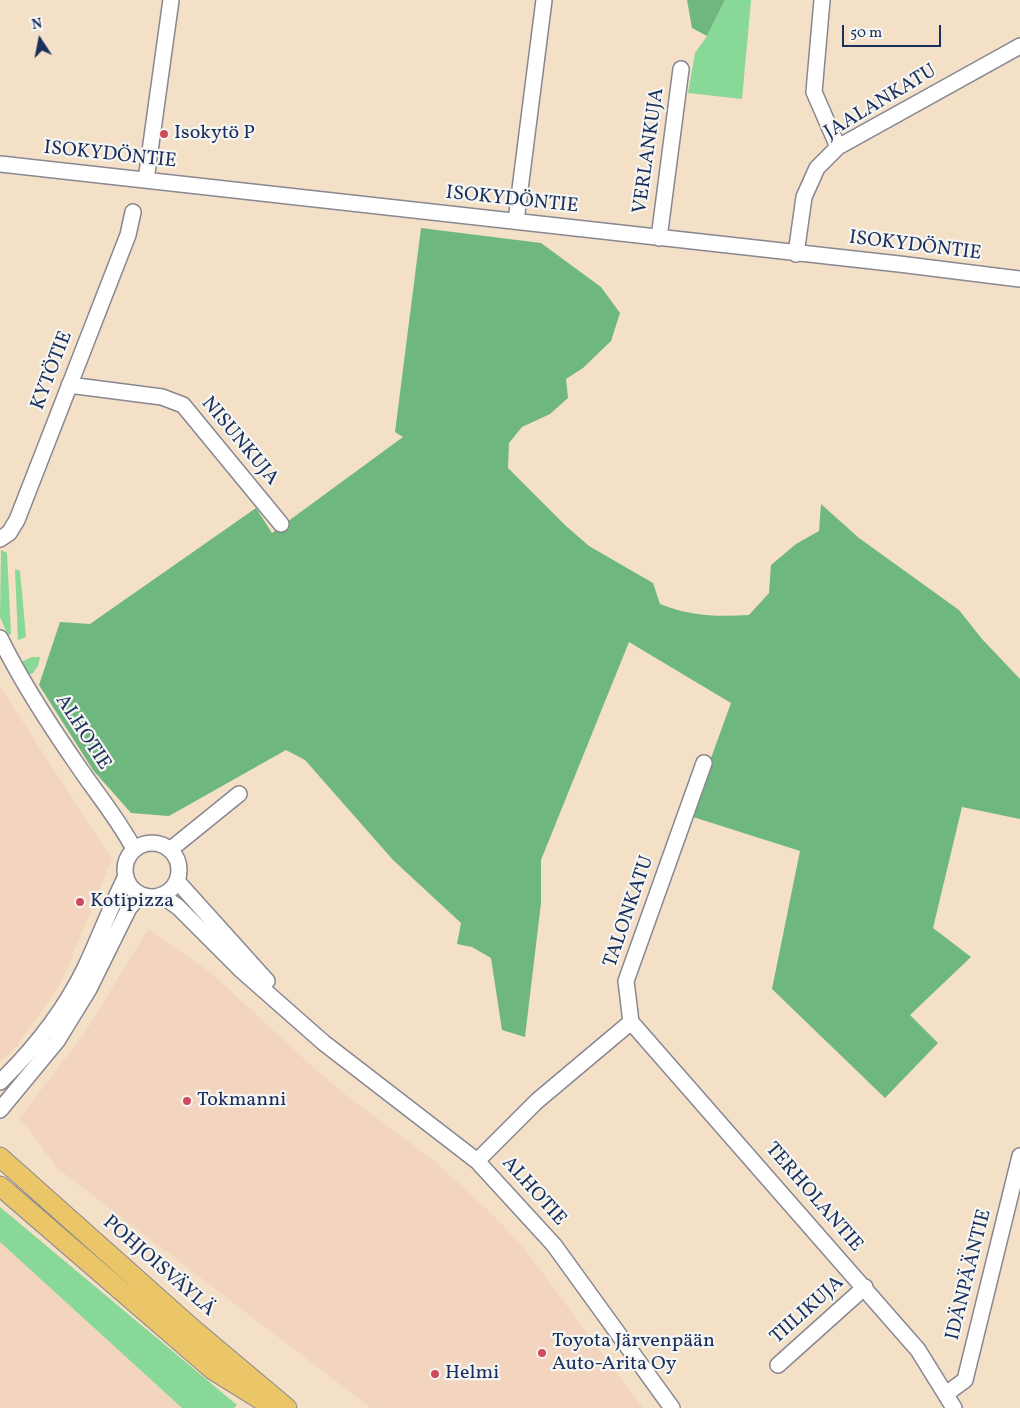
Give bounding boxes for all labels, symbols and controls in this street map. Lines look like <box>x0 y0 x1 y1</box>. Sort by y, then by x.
text: N <box>30 14 44 35</box>
north arrow <box>15 15 65 65</box>
scale bar <box>845 15 944 47</box>
text: 50 m <box>850 23 882 44</box>
street label: JAALANKATU <box>821 60 941 146</box>
street label: VERLANKUJA <box>629 87 671 215</box>
place label: Isokytö P <box>174 122 255 146</box>
marker: Isokytö P <box>158 128 170 140</box>
street label: ISOKYDÖNTIE <box>42 137 178 175</box>
street label: ISOKYDÖNTIE <box>444 182 580 220</box>
street label: ISOKYDÖNTIE <box>847 227 983 267</box>
street label: KYTÖTIE <box>27 328 79 414</box>
street label: NISUNKUJA <box>195 393 283 491</box>
street label: ALHOTIE <box>49 691 115 775</box>
street label: TALONKATU <box>600 853 660 971</box>
place label: Kotipizza <box>90 890 174 914</box>
marker: Kotipizza <box>74 896 86 908</box>
place label: Tokmanni <box>197 1089 286 1113</box>
marker: Tokmanni <box>181 1095 193 1107</box>
street label: TERHOLANTIE <box>759 1138 867 1258</box>
street label: ALHOTIE <box>496 1152 570 1232</box>
street label: IDÄNPÄÄNTIE <box>942 1207 998 1343</box>
street label: POHJOISVÄYLÄ <box>97 1211 219 1323</box>
street label: TIILIKUJA <box>766 1272 850 1350</box>
place label: Toyota Järvenpään Auto-Arita Oy <box>552 1330 715 1377</box>
marker: Toyota Järvenpään Auto-Arita Oy <box>536 1347 548 1359</box>
place label: Helmi <box>445 1362 499 1386</box>
marker: Helmi <box>429 1368 441 1380</box>

